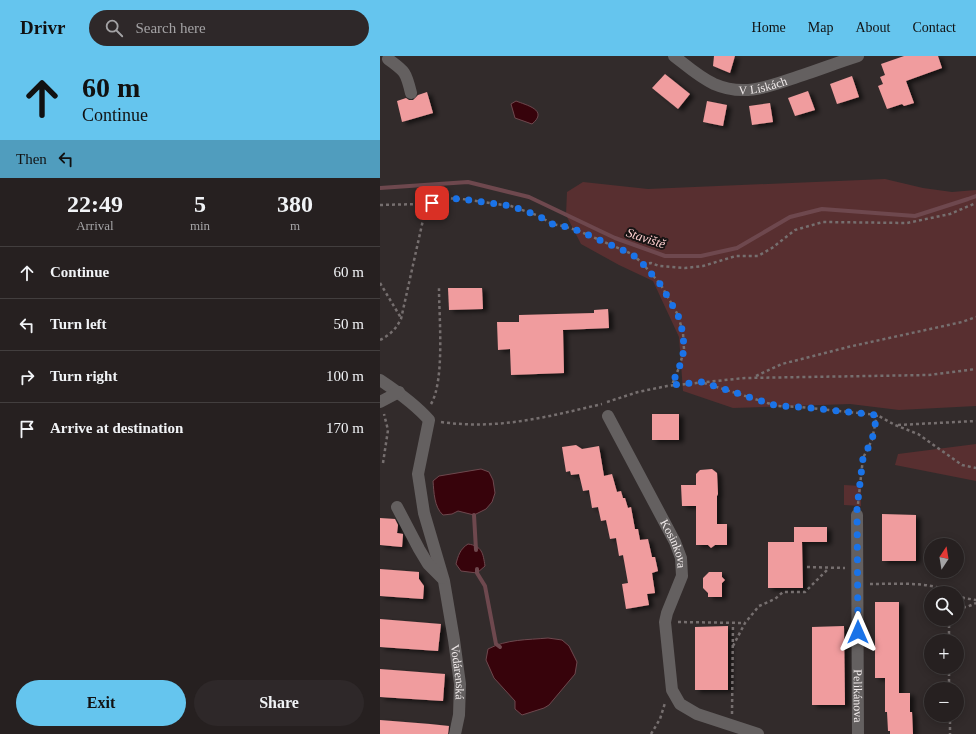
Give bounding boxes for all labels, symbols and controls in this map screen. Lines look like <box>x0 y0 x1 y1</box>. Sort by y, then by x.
search box <box>89 10 369 46</box>
text: Drivr <box>20 17 65 38</box>
icon: search <box>103 17 125 39</box>
text: Search here <box>135 20 206 36</box>
text: Home <box>752 20 786 35</box>
text: Map <box>808 20 833 35</box>
text: About <box>855 20 890 35</box>
text: Contact <box>912 20 956 35</box>
icon: ahead <box>16 72 68 124</box>
text: 60 m <box>82 72 140 103</box>
street label: V Lískách <box>739 74 789 97</box>
text: Continue <box>82 105 148 125</box>
icon: left <box>55 148 77 170</box>
text: Then <box>16 151 47 167</box>
pin <box>415 186 449 220</box>
text: 22:49 <box>67 191 123 217</box>
text: 5 <box>194 191 206 217</box>
text: 380 <box>277 191 313 217</box>
icon: arrive <box>421 192 443 214</box>
text: Arrival <box>76 218 114 233</box>
text: min <box>190 218 210 233</box>
text: m <box>290 218 300 233</box>
water label: Staviště <box>624 225 668 251</box>
icon: ahead <box>16 262 38 284</box>
text: Continue <box>50 264 109 280</box>
text: 60 m <box>334 264 364 280</box>
icon: left <box>16 314 38 336</box>
text: Turn left <box>50 316 107 332</box>
text: 50 m <box>334 316 364 332</box>
icon: right <box>16 366 38 388</box>
text: Turn right <box>50 368 117 384</box>
text: 100 m <box>326 368 364 384</box>
icon: arrive <box>16 418 38 440</box>
text: Arrive at destination <box>50 420 183 436</box>
text: 170 m <box>326 420 364 436</box>
street label: Kosinkova <box>657 517 689 569</box>
north arrow <box>924 538 964 578</box>
map controls <box>924 538 964 722</box>
button: search <box>924 586 964 626</box>
position arrow <box>837 611 879 653</box>
button: + <box>924 634 964 674</box>
street label: Vodárenská <box>448 643 467 701</box>
street label: Pelikánova <box>851 669 865 723</box>
button: Exit <box>16 680 186 726</box>
button: Share <box>194 680 364 726</box>
button: − <box>924 682 964 722</box>

